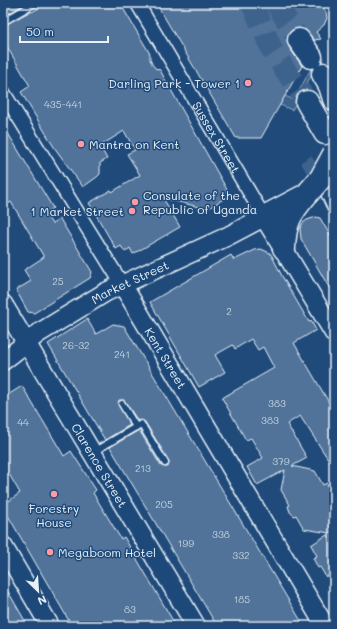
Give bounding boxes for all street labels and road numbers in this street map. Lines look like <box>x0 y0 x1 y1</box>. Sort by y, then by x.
street label: Sussex Street <box>189 98 244 176</box>
street label: Market Street <box>88 256 171 307</box>
street label: Kent Street <box>141 324 190 392</box>
street label: Clarence Street <box>68 420 131 510</box>

